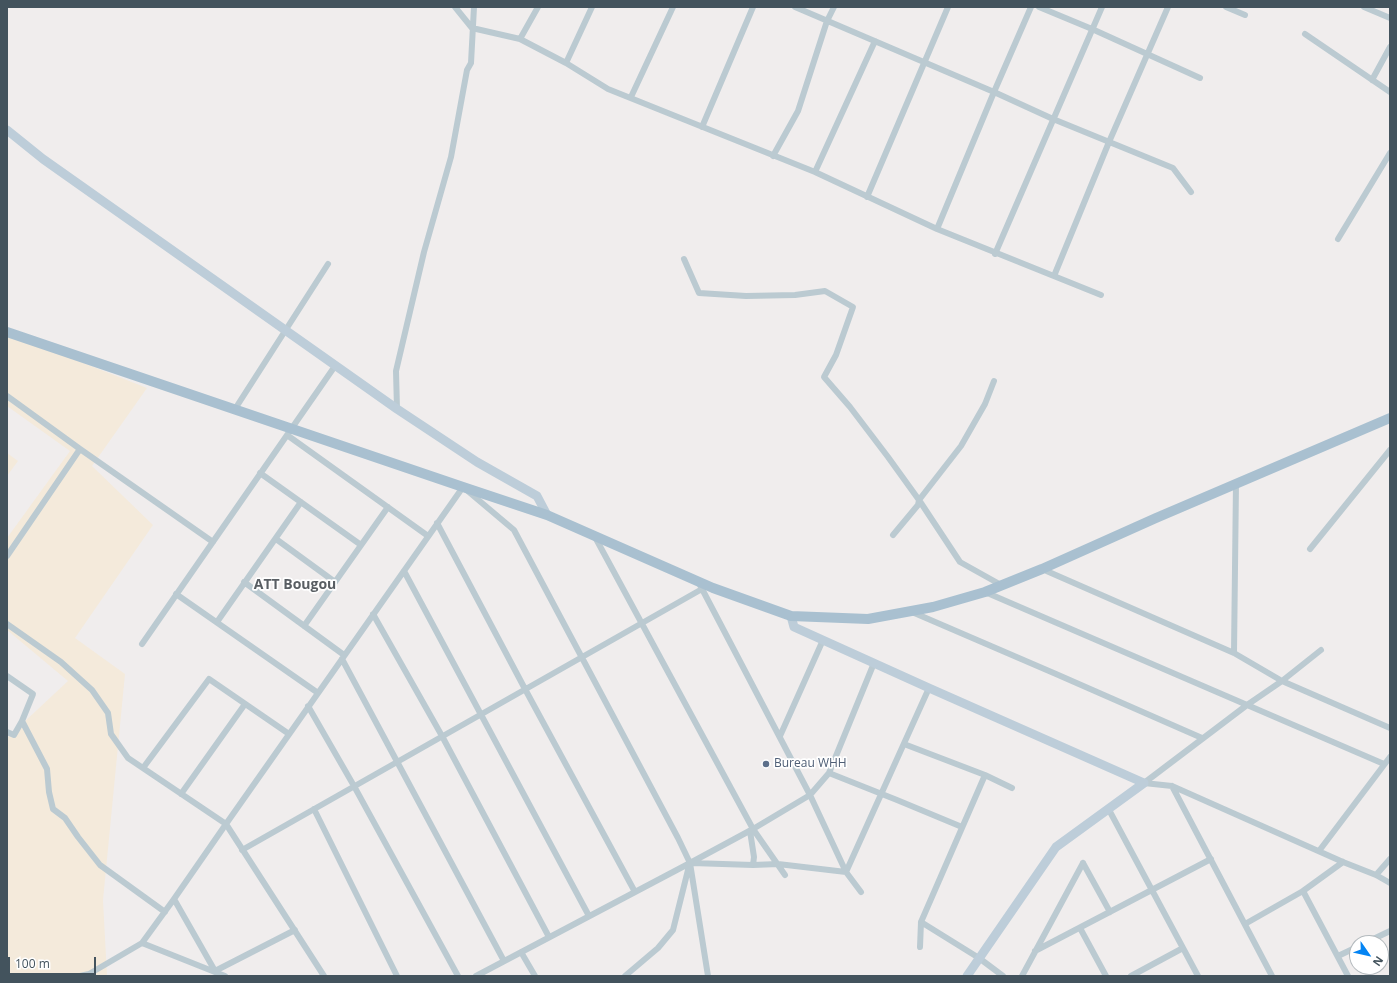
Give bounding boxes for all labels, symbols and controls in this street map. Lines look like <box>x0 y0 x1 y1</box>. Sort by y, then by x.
district label: ATT Bougou <box>254 577 336 593</box>
place label: Bureau WHH <box>774 757 847 771</box>
marker: Bureau WHH <box>761 759 771 769</box>
north arrow <box>1349 935 1389 975</box>
scale bar <box>10 949 98 975</box>
text: N <box>1370 954 1387 969</box>
text: 100 m <box>15 955 50 972</box>

